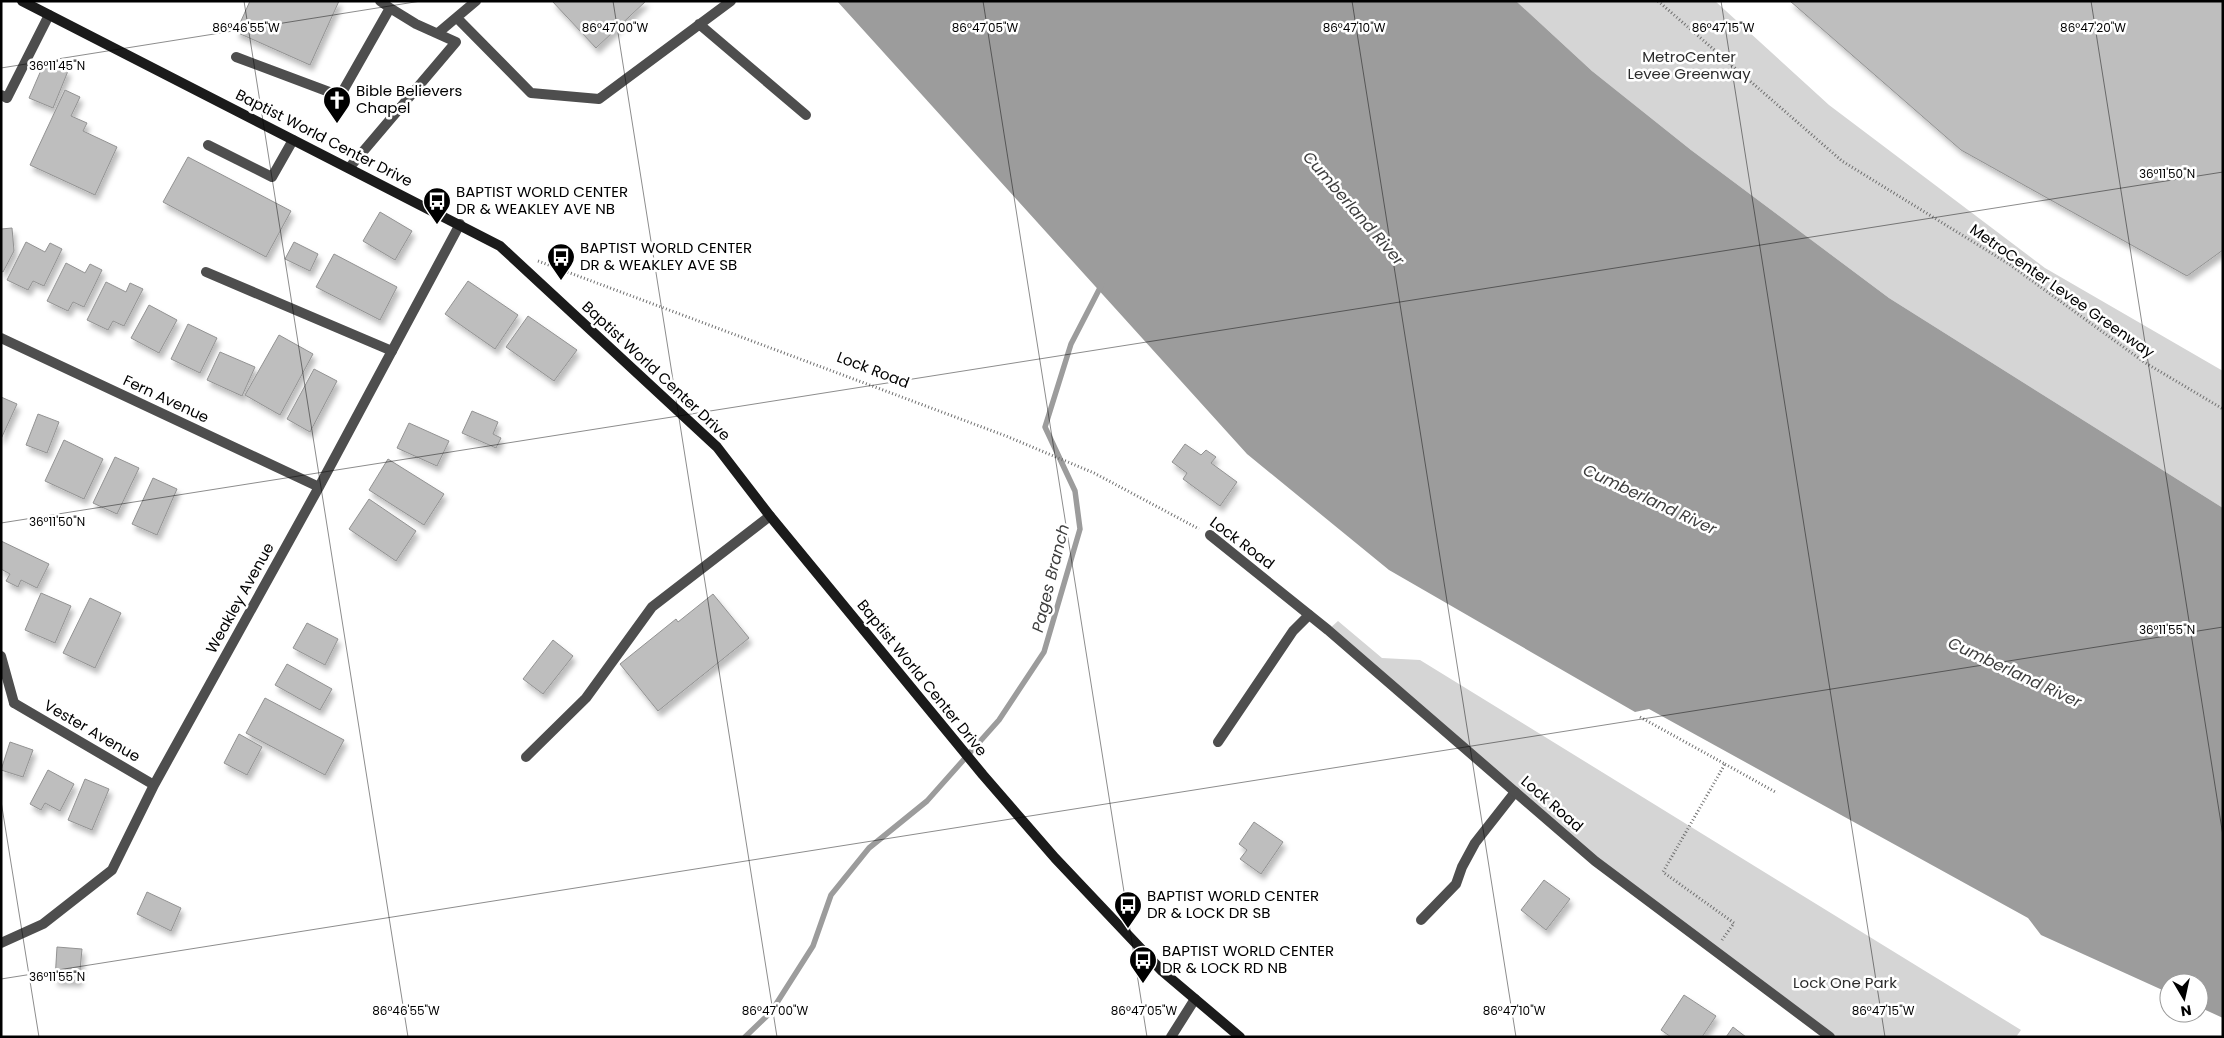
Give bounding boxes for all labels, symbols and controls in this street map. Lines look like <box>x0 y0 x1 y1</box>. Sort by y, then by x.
text: 86°46'55"W <box>212 19 280 36</box>
text: 86°47'00"W <box>582 19 648 36</box>
text: 86°47'05"W <box>952 19 1018 36</box>
text: 86°47'10"W <box>1323 19 1386 36</box>
text: 86°47'15"W <box>1692 19 1755 36</box>
text: 86°47'20"W <box>2060 19 2126 36</box>
park label: MetroCenter Levee Greenway <box>1627 46 1751 84</box>
text: 36°11'45"N <box>29 57 85 74</box>
place label: Bible Believers Chapel <box>356 80 463 118</box>
street label: Baptist World Center Drive <box>232 84 416 191</box>
church icon: Bible Believers Chapel <box>322 85 352 124</box>
water label: Cumberland River <box>1297 146 1411 271</box>
text: 36°11'50"N <box>2139 165 2195 182</box>
place label: BAPTIST WORLD CENTER DR & WEAKLEY AVE NB <box>456 181 628 219</box>
bus stop icon: BAPTIST WORLD CENTER DR & WEAKLEY AVE NB <box>422 186 452 225</box>
street label: MetroCenter Levee Greenway <box>1966 219 2159 363</box>
place label: BAPTIST WORLD CENTER DR & WEAKLEY AVE SB <box>580 237 752 275</box>
bus stop icon: BAPTIST WORLD CENTER DR & WEAKLEY AVE SB <box>546 242 576 281</box>
street label: Baptist World Center Drive <box>577 296 735 445</box>
street label: Lock Road <box>834 346 912 393</box>
street label: Fern Avenue <box>120 370 213 428</box>
water label: Cumberland River <box>1579 458 1721 541</box>
street label: Lock Road <box>1206 511 1279 574</box>
text: 36°11'50"N <box>29 513 85 530</box>
water label: Pages Branch <box>1026 522 1075 635</box>
street label: Weakley Avenue <box>200 539 279 657</box>
street label: Baptist World Center Drive <box>853 595 992 760</box>
text: 36°11'55"N <box>2139 621 2195 638</box>
water label: Cumberland River <box>1944 631 2086 714</box>
street label: Vester Avenue <box>40 694 144 767</box>
street label: Lock Road <box>1517 771 1588 836</box>
place label: BAPTIST WORLD CENTER DR & LOCK DR SB <box>1147 885 1319 923</box>
bus stop icon: BAPTIST WORLD CENTER DR & LOCK DR SB <box>1113 890 1143 929</box>
place label: BAPTIST WORLD CENTER DR & LOCK RD NB <box>1162 940 1334 978</box>
bus stop icon: BAPTIST WORLD CENTER DR & LOCK RD NB <box>1128 945 1158 984</box>
text: 36°11'55"N <box>29 968 85 985</box>
park label: Lock One Park <box>1793 972 1897 993</box>
north arrow <box>2159 973 2209 1023</box>
text: N <box>2179 1000 2193 1022</box>
text: 86°46'55"W <box>372 1002 440 1019</box>
text: 86°47'00"W <box>742 1002 808 1019</box>
text: 86°47'05"W <box>1111 1002 1177 1019</box>
text: 86°47'10"W <box>1483 1002 1546 1019</box>
text: 86°47'15"W <box>1852 1002 1915 1019</box>

